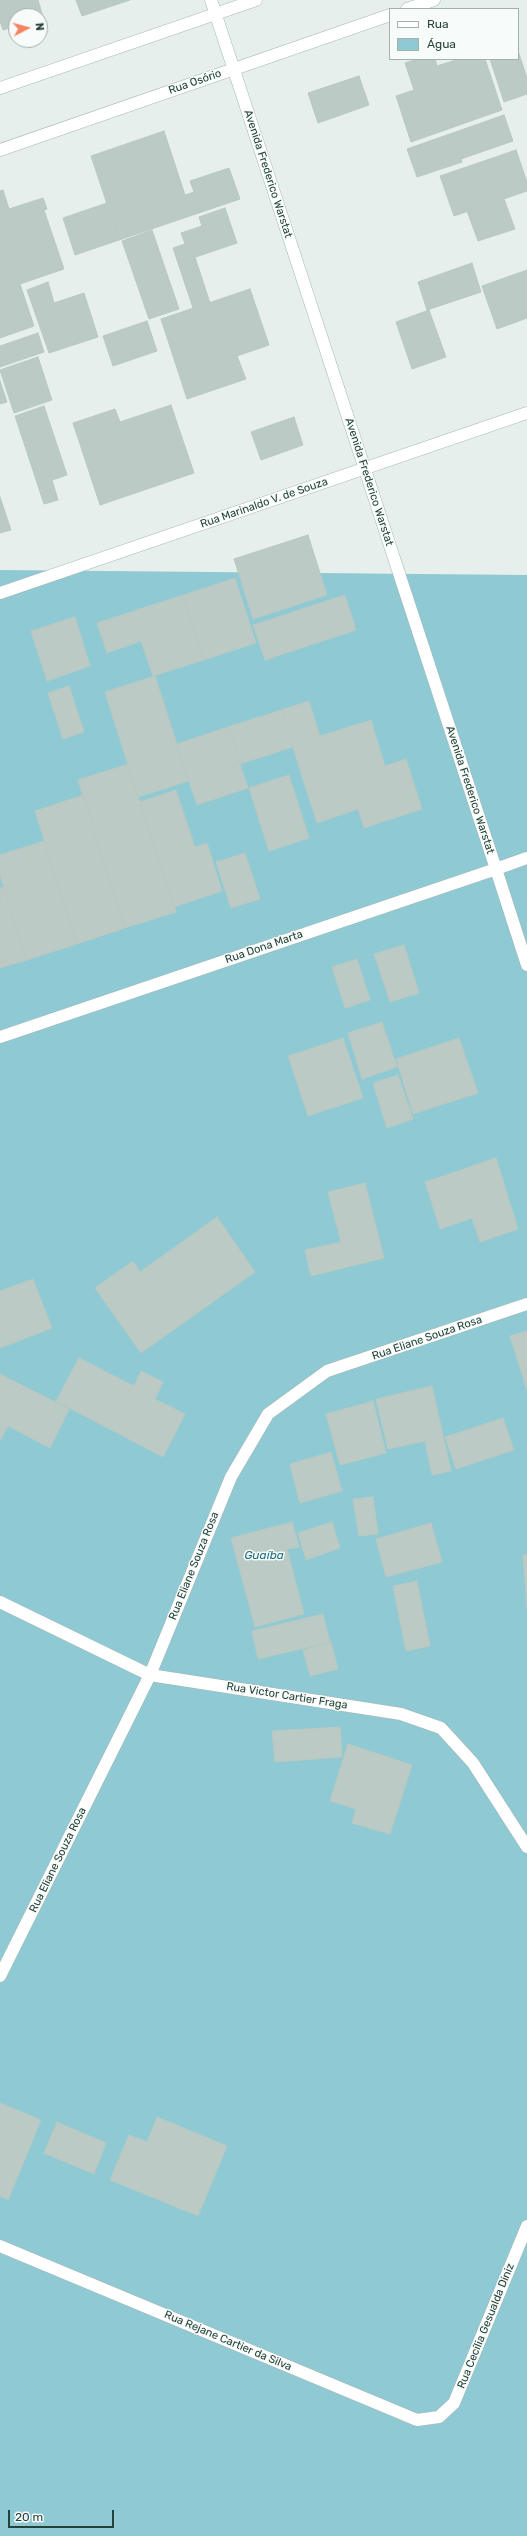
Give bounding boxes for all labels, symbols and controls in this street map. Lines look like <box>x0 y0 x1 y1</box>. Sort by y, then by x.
north arrow <box>8 8 48 48</box>
legend <box>389 8 519 60</box>
text: Rua <box>427 17 449 31</box>
text: N <box>33 22 46 31</box>
text: Água <box>427 37 456 51</box>
street label: Rua Osório <box>167 67 223 97</box>
street label: Avenida Frederico Warstat <box>241 108 295 240</box>
street label: Avenida Frederico Warstat <box>342 416 396 548</box>
street label: Rua Marinaldo V. de Souza <box>199 475 329 531</box>
street label: Avenida Frederico Warstat <box>443 724 497 856</box>
street label: Rua Dona Marta <box>223 928 305 966</box>
street label: Rua Eliane Souza Rosa <box>370 1313 484 1363</box>
street label: Rua Eliane Souza Rosa <box>166 1510 222 1622</box>
water label: Guaíba <box>244 1549 284 1563</box>
street label: Rua Victor Cartier Fraga <box>225 1680 349 1712</box>
street label: Rua Eliane Souza Rosa <box>27 1805 89 1915</box>
street label: Rua Cecília Gesualda Diniz <box>455 2261 517 2391</box>
street label: Rua Rejane Cartier da Silva <box>162 2308 294 2374</box>
scale bar <box>10 2502 116 2528</box>
text: 20 m <box>15 2510 43 2524</box>

